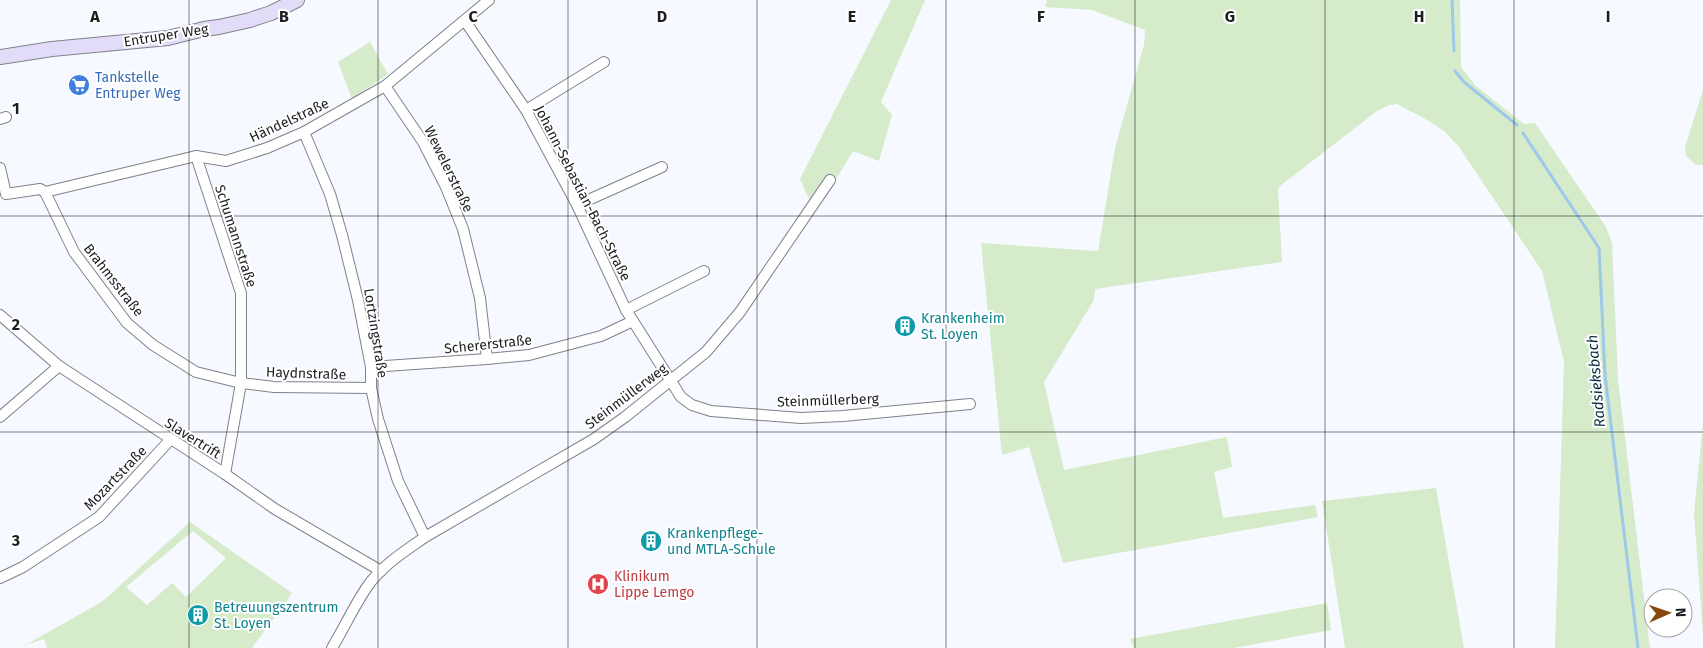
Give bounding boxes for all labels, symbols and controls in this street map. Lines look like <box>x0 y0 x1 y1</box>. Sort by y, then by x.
text: A <box>89 7 100 26</box>
text: B <box>279 7 289 26</box>
text: C <box>468 7 478 26</box>
text: D <box>657 7 667 26</box>
text: E <box>848 7 856 26</box>
text: F <box>1037 7 1045 26</box>
text: G <box>1225 7 1235 26</box>
text: H <box>1414 7 1424 26</box>
text: I <box>1606 7 1610 26</box>
street label: Entruper Weg <box>122 20 210 51</box>
place label: Tankstelle Entruper Weg <box>95 69 181 102</box>
supermarket icon: Tankstelle Entruper Weg <box>67 73 91 97</box>
street label: Händelstraße <box>247 95 332 146</box>
text: 1 <box>12 99 20 118</box>
street label: Johann-Sebastian-Bach-Straße <box>531 103 634 284</box>
street label: Wewelerstraße <box>420 123 477 215</box>
street label: Schumannstraße <box>211 183 260 290</box>
street label: Brahmsstraße <box>80 241 147 320</box>
street label: Lortzingstraße <box>360 287 391 379</box>
place label: Krankenheim St. Loyen <box>921 310 1005 343</box>
building icon: Krankenheim St. Loyen <box>893 314 917 338</box>
text: 2 <box>12 315 20 334</box>
street label: Schererstraße <box>443 331 533 358</box>
water label: Radsieksbach <box>1583 334 1609 428</box>
street label: Steinmüllerweg <box>582 360 671 433</box>
street label: Haydnstraße <box>266 364 346 383</box>
street label: Steinmüllerberg <box>777 390 880 411</box>
street label: Slavertrift <box>161 414 225 463</box>
street label: Mozartstraße <box>80 443 150 514</box>
place label: Krankenpflege- und MTLA-Schule <box>667 525 776 558</box>
building icon: Krankenpflege- und MTLA-Schule <box>639 529 663 553</box>
text: 3 <box>11 531 20 550</box>
place label: Klinikum Lippe Lemgo <box>614 568 694 601</box>
hospital icon: Klinikum Lippe Lemgo <box>586 572 610 596</box>
north arrow <box>1643 588 1693 638</box>
place label: Betreuungszentrum St. Loyen <box>214 599 339 632</box>
building icon: Betreuungszentrum St. Loyen <box>186 603 210 627</box>
text: N <box>1672 608 1689 618</box>

